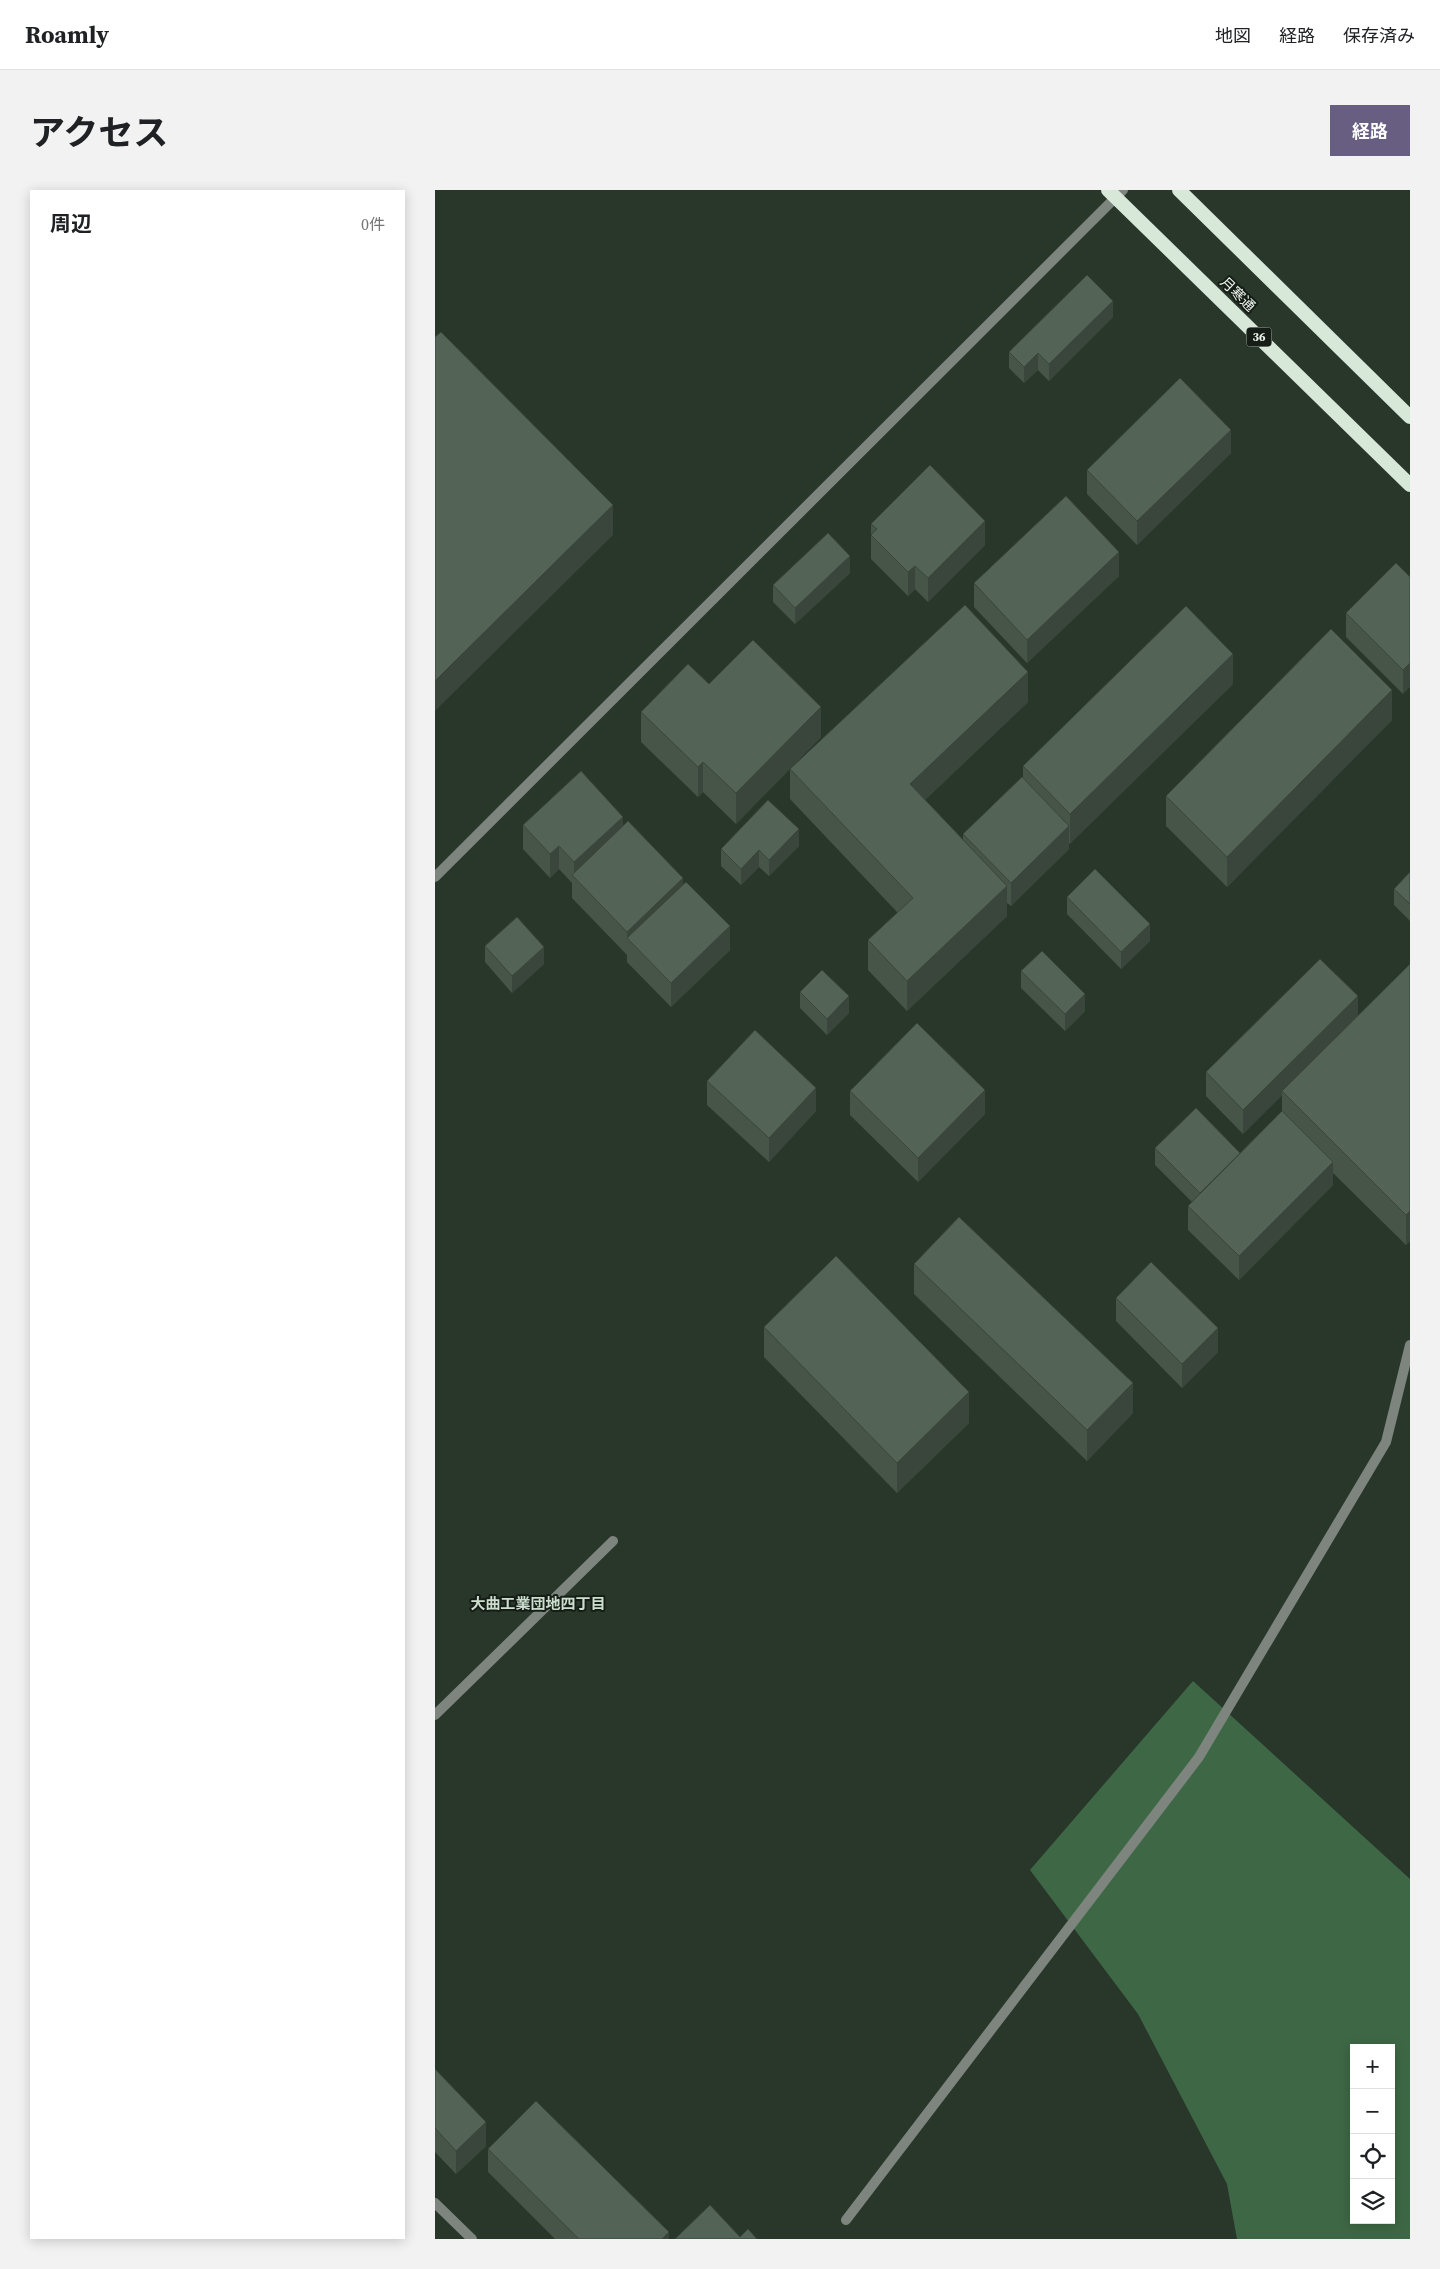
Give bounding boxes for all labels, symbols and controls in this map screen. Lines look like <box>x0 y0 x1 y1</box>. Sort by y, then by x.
text: Roamly <box>25 18 109 51</box>
text: 地図 <box>1215 23 1251 48</box>
text: 経路 <box>1279 23 1315 48</box>
text: 保存済み <box>1343 23 1415 48</box>
button: 経路 <box>1330 105 1410 156</box>
text: アクセス <box>30 109 168 157</box>
text: 周辺 <box>50 209 92 238</box>
text: 0件 <box>361 213 385 235</box>
street label: 月寒通 <box>1216 272 1260 316</box>
road number: 36 <box>1247 328 1271 346</box>
district label: 大曲工業団地四丁目 <box>470 1593 606 1614</box>
map controls <box>1350 2044 1395 2224</box>
button: + <box>1350 2044 1395 2089</box>
button: − <box>1350 2089 1395 2134</box>
button: locate <box>1350 2134 1395 2179</box>
button: layers <box>1350 2179 1395 2224</box>

